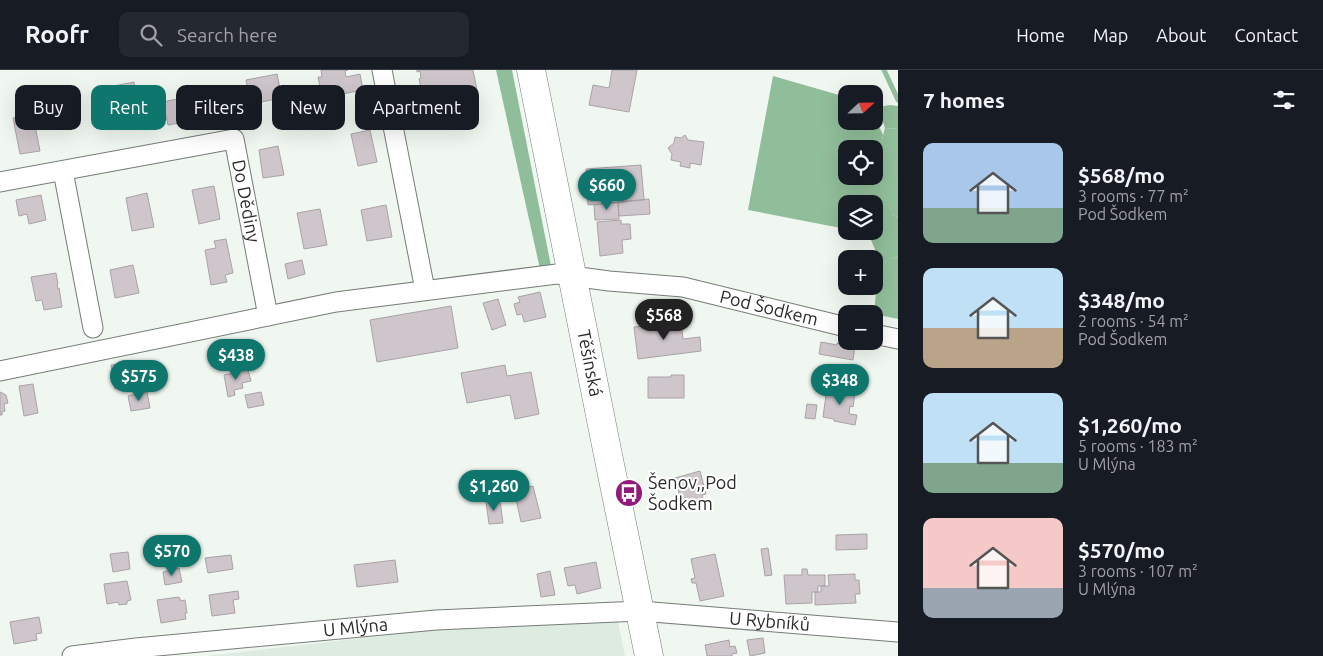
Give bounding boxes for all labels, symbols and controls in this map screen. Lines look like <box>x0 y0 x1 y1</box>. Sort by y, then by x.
search box <box>119 12 469 57</box>
text: Roofr <box>25 21 89 48</box>
icon: search <box>137 21 165 49</box>
text: Search here <box>177 24 277 46</box>
text: Home <box>1016 25 1065 45</box>
text: Map <box>1093 25 1128 45</box>
text: About <box>1156 25 1206 45</box>
text: Contact <box>1234 25 1298 45</box>
chip: Buy <box>15 85 81 130</box>
chip: Rent <box>91 85 166 130</box>
chip: Filters <box>176 85 262 130</box>
chip: New <box>272 85 345 130</box>
chip: Apartment <box>355 85 479 130</box>
north arrow <box>838 85 882 130</box>
map controls <box>838 85 883 350</box>
icon: filters <box>1270 86 1298 114</box>
text: 7 homes <box>923 88 1005 112</box>
button: locate <box>838 140 883 185</box>
street label: Do Dědiny <box>229 158 265 244</box>
icon: home <box>963 163 1023 223</box>
text: $568/mo <box>1078 163 1165 187</box>
pin: $660 <box>577 168 637 211</box>
text: $660 <box>589 176 625 194</box>
text: 3 rooms · 77 m² <box>1078 187 1189 205</box>
button: layers <box>838 195 883 240</box>
text: Pod Šodkem <box>1078 205 1167 223</box>
button: + <box>838 250 883 295</box>
street label: Pod Šodkem <box>718 285 820 329</box>
icon: home <box>963 288 1023 348</box>
text: $348/mo <box>1078 288 1165 312</box>
pin: $568 <box>634 298 694 341</box>
button: − <box>838 305 883 350</box>
text: $568 <box>646 306 682 324</box>
text: 2 rooms · 54 m² <box>1078 312 1189 330</box>
street label: Těšínská <box>574 328 607 398</box>
text: Pod Šodkem <box>1078 330 1167 348</box>
pin: $438 <box>206 338 266 381</box>
text: $438 <box>218 346 254 364</box>
pin: $575 <box>109 360 169 402</box>
pin: $348 <box>810 364 870 406</box>
text: $575 <box>121 367 157 385</box>
text: $348 <box>822 371 858 389</box>
icon: home <box>963 413 1023 473</box>
text: $1,260/mo <box>1078 413 1182 437</box>
text: 5 rooms · 183 m² <box>1078 437 1198 455</box>
text: U Mlýna <box>1078 455 1136 473</box>
pin: $1,260 <box>453 470 535 512</box>
place label: Šenov,,Pod Šodkem <box>648 471 737 513</box>
text: $1,260 <box>469 477 519 495</box>
bus stop icon: Šenov,,Pod Šodkem <box>614 478 644 508</box>
pin: $570 <box>142 534 202 577</box>
icon: home <box>963 538 1023 598</box>
text: $570/mo <box>1078 538 1165 562</box>
text: $570 <box>154 542 190 560</box>
text: 3 rooms · 107 m² <box>1078 562 1198 580</box>
text: U Mlýna <box>1078 580 1136 598</box>
street label: U Rybníků <box>729 607 811 634</box>
street label: U Mlýna <box>322 614 389 639</box>

